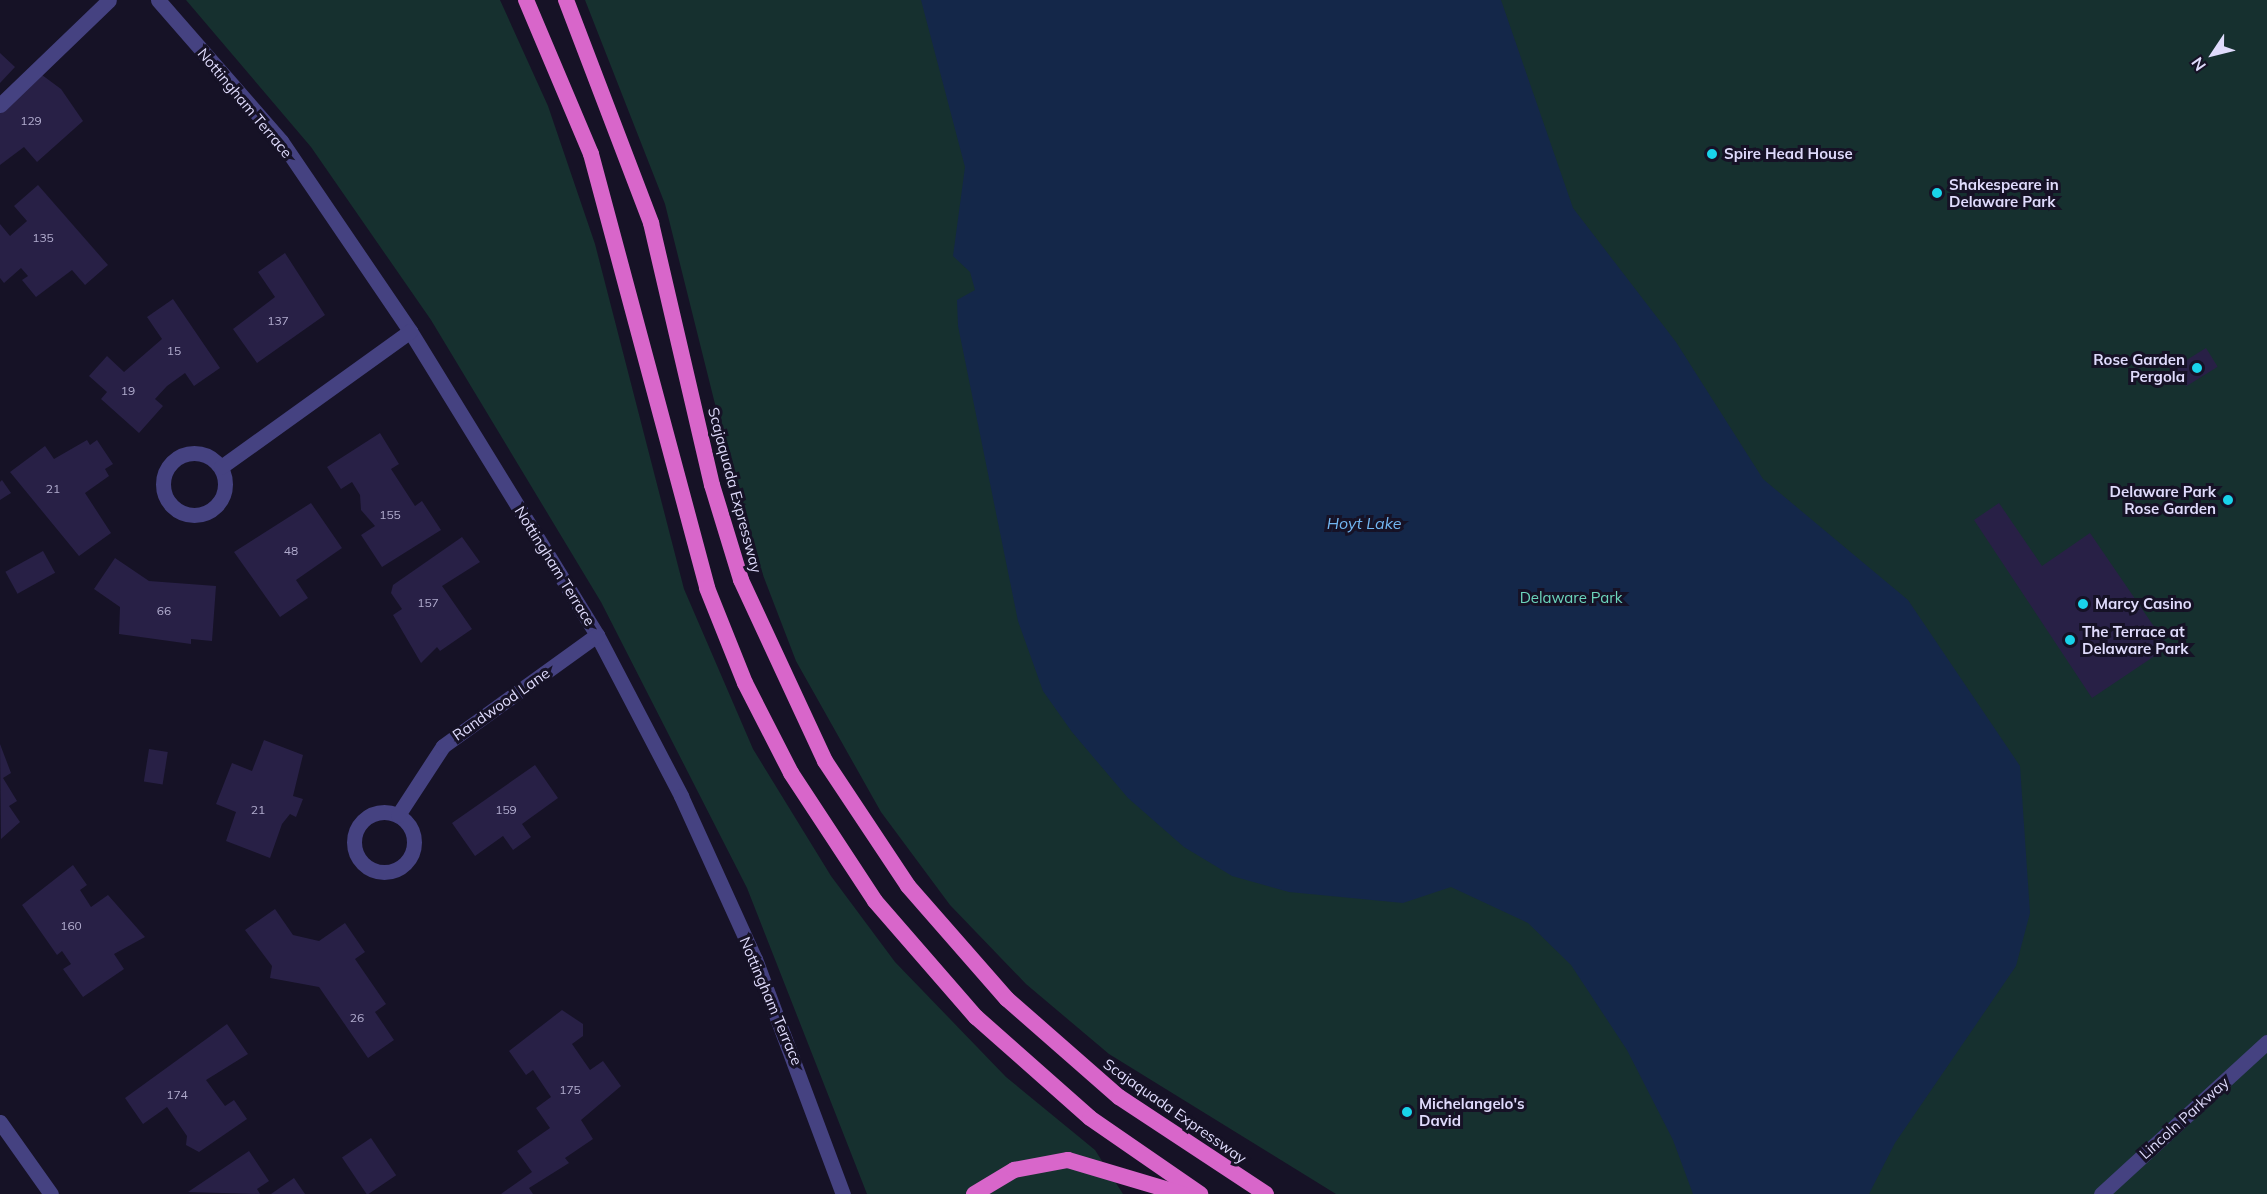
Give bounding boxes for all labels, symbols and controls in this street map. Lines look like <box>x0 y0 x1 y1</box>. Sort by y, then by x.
north arrow <box>2183 24 2243 84</box>
street label: Nottingham Terrace <box>194 45 296 161</box>
text: N <box>2187 54 2210 75</box>
house number: 129 <box>20 114 42 128</box>
place label: Spire Head House <box>1724 145 1853 163</box>
marker: Spire Head House <box>1705 147 1719 161</box>
place label: Shakespeare in Delaware Park <box>1949 175 2059 210</box>
marker: Shakespeare in Delaware Park <box>1930 186 1944 200</box>
house number: 135 <box>32 231 54 245</box>
house number: 137 <box>267 314 289 328</box>
house number: 15 <box>167 344 181 358</box>
place label: Rose Garden Pergola <box>2093 350 2185 385</box>
marker: Rose Garden Pergola <box>2190 361 2204 375</box>
house number: 19 <box>121 384 135 398</box>
street label: Scajaquada Expressway <box>704 405 766 575</box>
house number: 21 <box>46 482 60 496</box>
place label: Delaware Park Rose Garden <box>2110 482 2216 517</box>
marker: Delaware Park Rose Garden <box>2221 493 2235 507</box>
street label: Nottingham Terrace <box>511 503 599 629</box>
house number: 155 <box>379 508 401 522</box>
water label: Hoyt Lake <box>1327 513 1401 533</box>
house number: 48 <box>284 544 298 558</box>
park label: Delaware Park <box>1520 589 1622 607</box>
place label: Marcy Casino <box>2095 595 2192 613</box>
house number: 157 <box>417 596 439 610</box>
marker: Marcy Casino <box>2076 597 2090 611</box>
house number: 66 <box>157 604 171 618</box>
place label: The Terrace at Delaware Park <box>2082 622 2188 657</box>
marker: The Terrace at Delaware Park <box>2063 633 2077 647</box>
street label: Randwood Lane <box>449 664 553 744</box>
house number: 21 <box>251 803 265 817</box>
house number: 159 <box>495 803 517 817</box>
house number: 160 <box>60 919 82 933</box>
street label: Nottingham Terrace <box>736 934 806 1068</box>
house number: 26 <box>350 1011 364 1025</box>
street label: Scajaquada Expressway <box>1100 1055 1250 1167</box>
street label: Lincoln Parkway <box>2136 1073 2232 1163</box>
house number: 175 <box>559 1083 581 1097</box>
house number: 174 <box>166 1088 188 1102</box>
place label: Michelangelo's David <box>1419 1094 1525 1129</box>
marker: Michelangelo's David <box>1400 1105 1414 1119</box>

